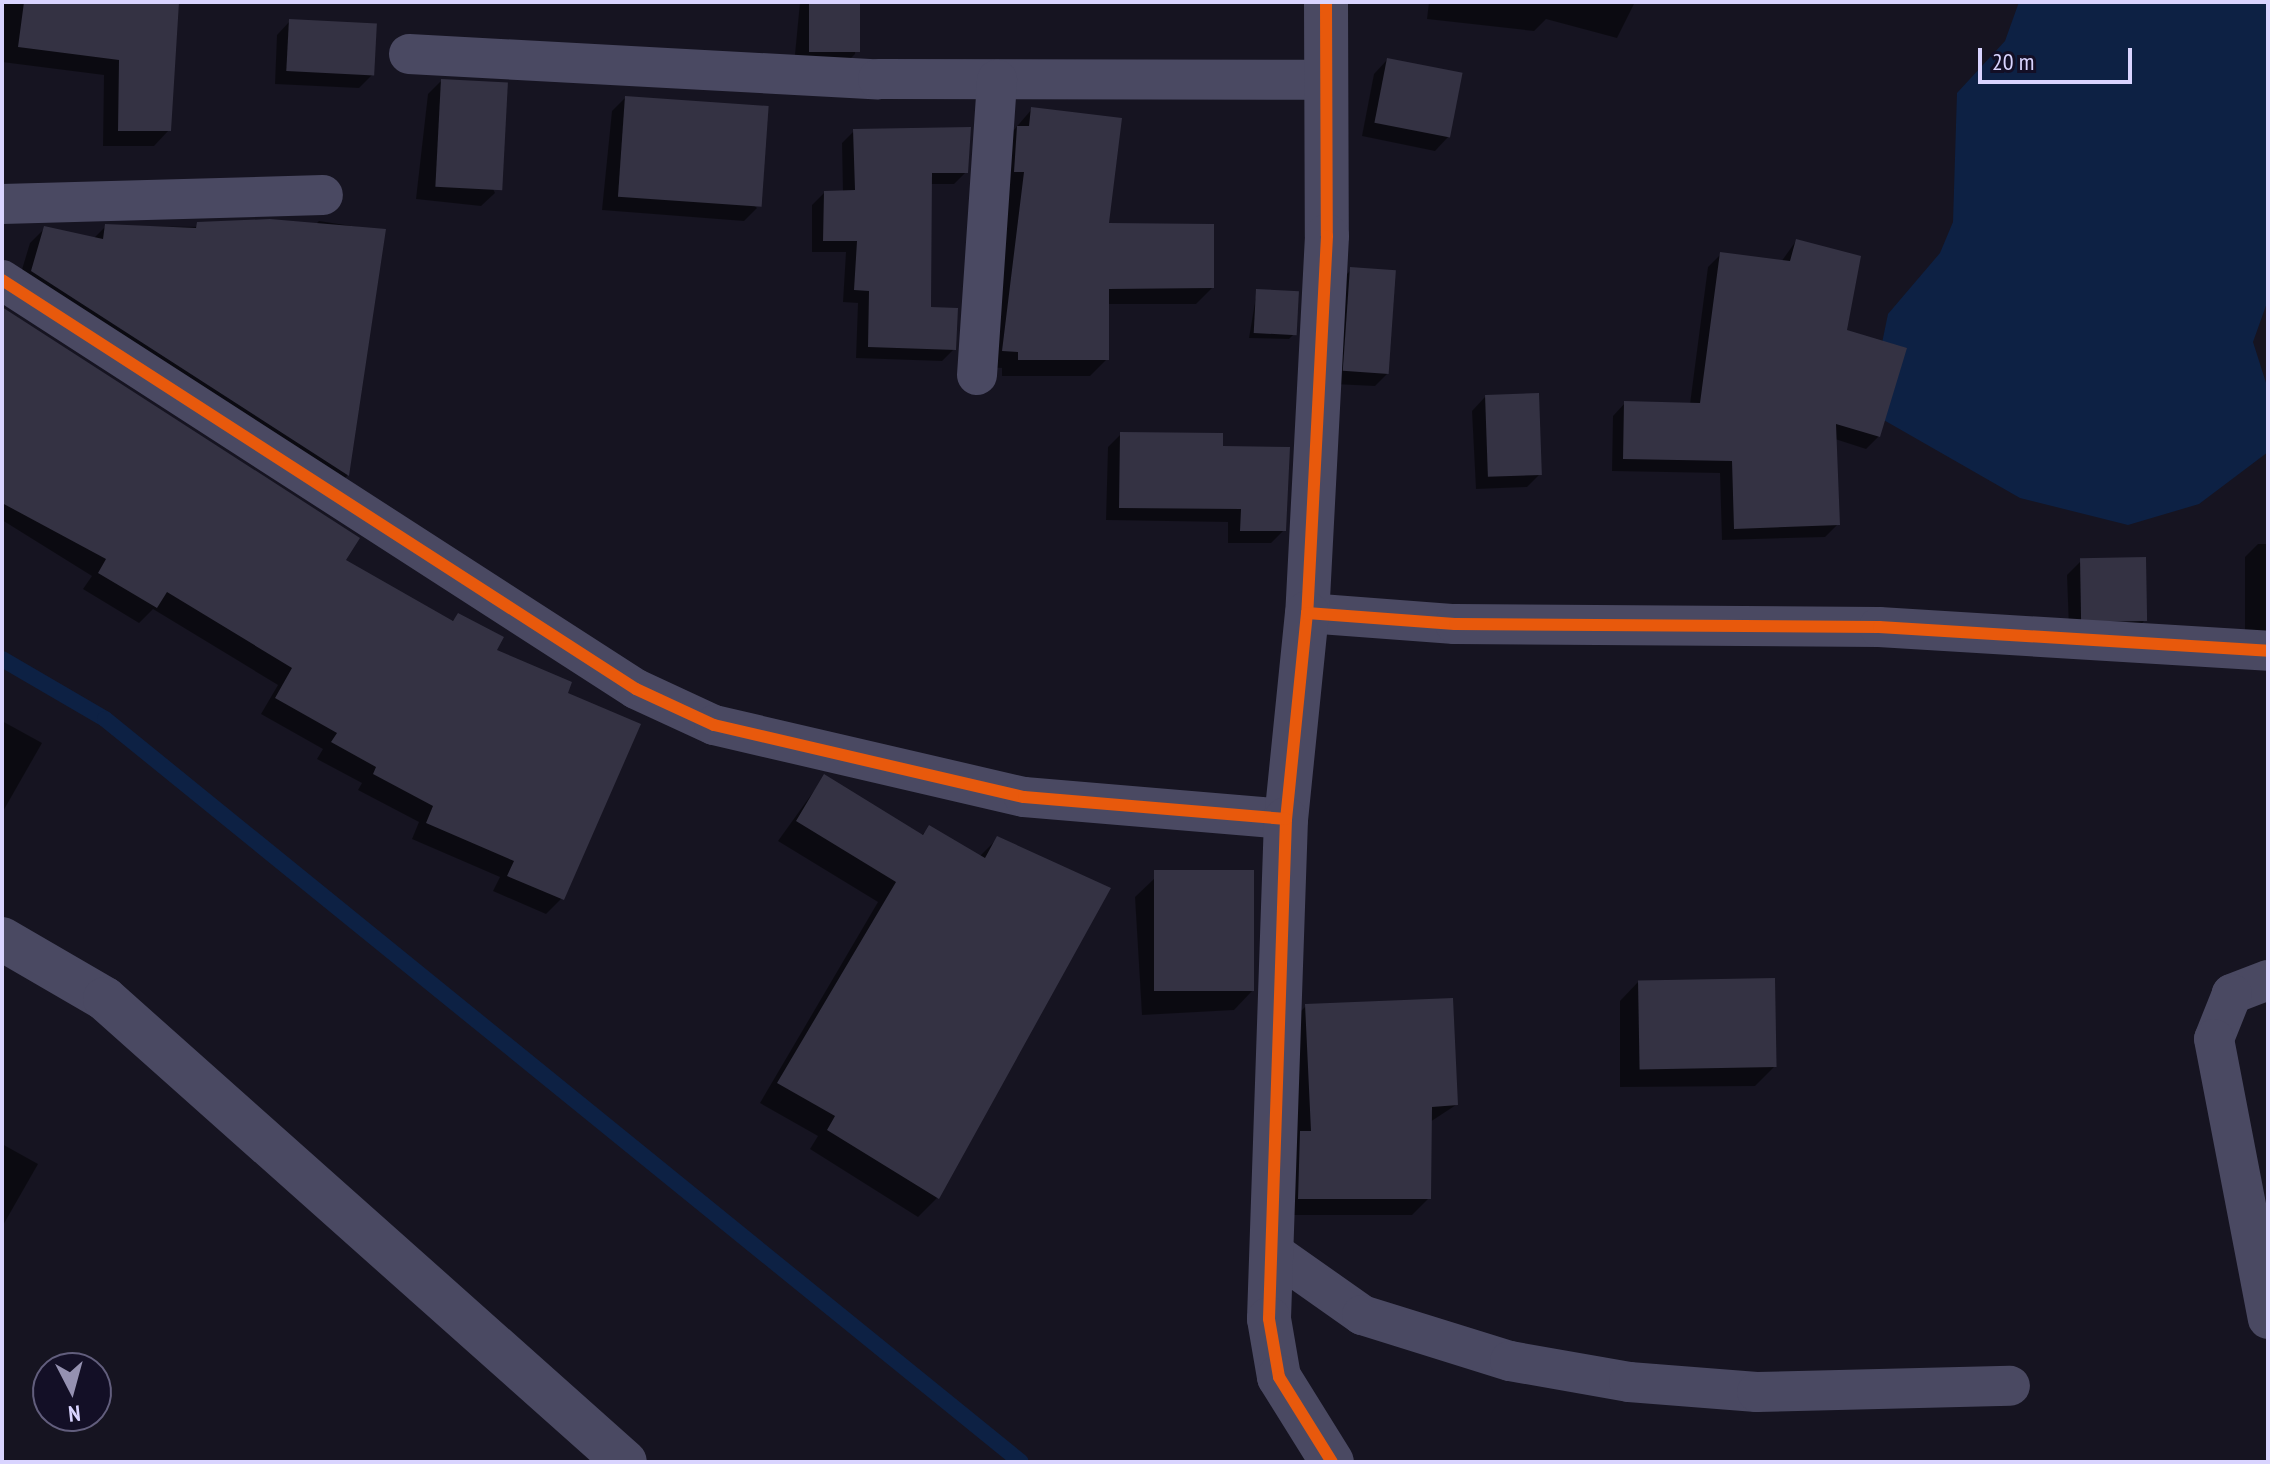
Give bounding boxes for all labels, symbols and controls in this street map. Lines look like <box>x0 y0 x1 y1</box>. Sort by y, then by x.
scale bar <box>1982 32 2136 82</box>
text: 20 m <box>1992 46 2034 77</box>
north arrow <box>32 1352 112 1432</box>
text: N <box>67 1399 82 1428</box>

